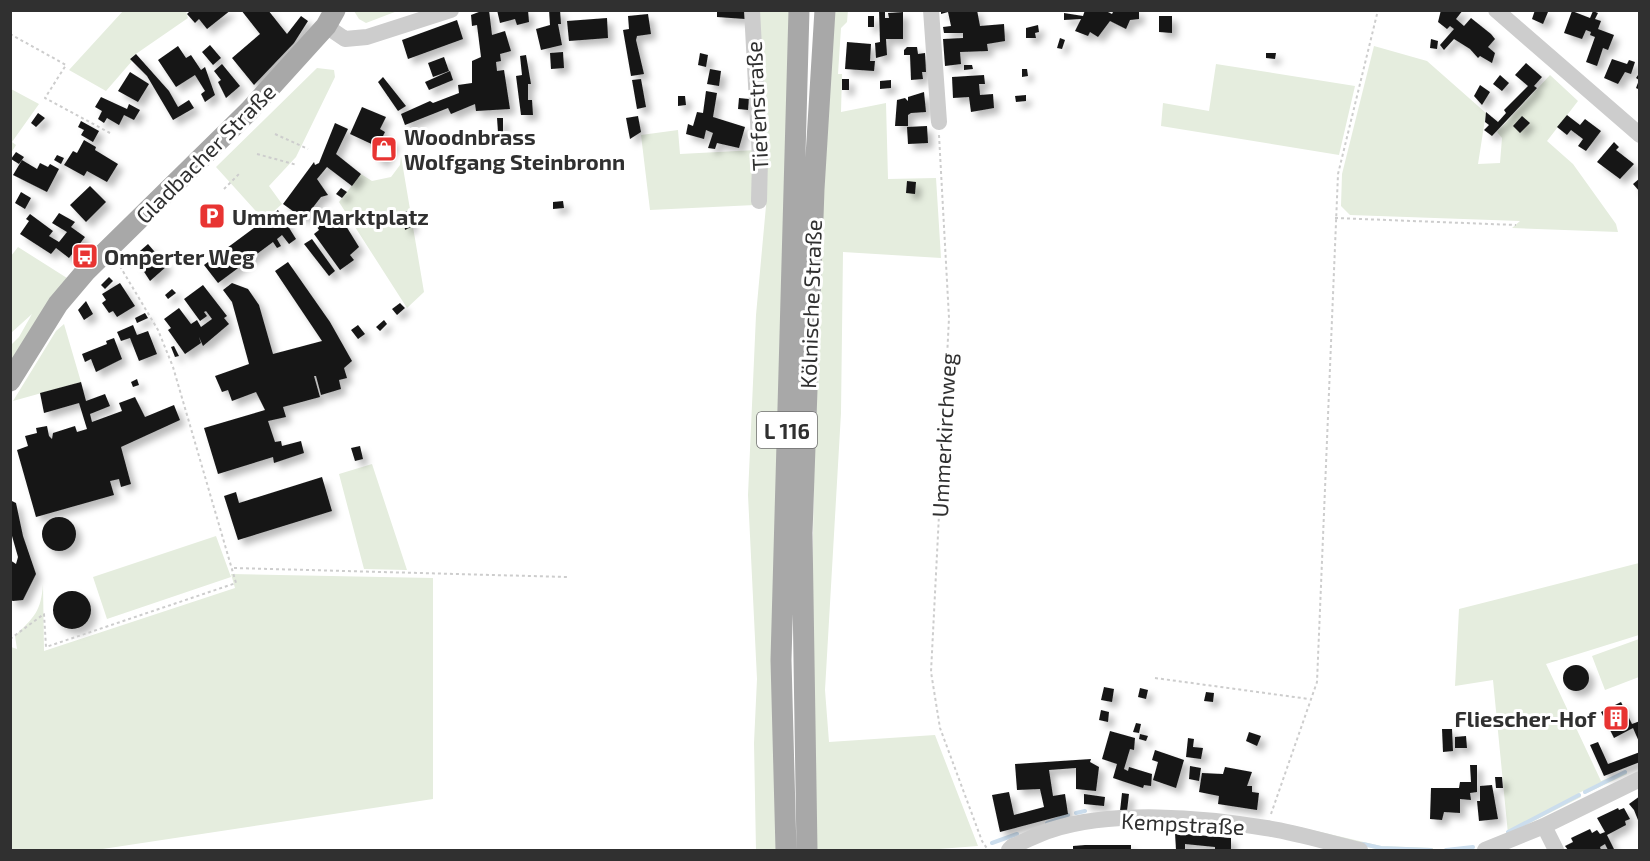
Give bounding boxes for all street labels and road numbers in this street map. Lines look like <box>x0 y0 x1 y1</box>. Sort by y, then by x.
street label: Tiefenstraße <box>740 40 772 172</box>
street label: Gladbacher Straße <box>130 78 280 228</box>
street label: Kölnische Straße <box>794 219 826 389</box>
street label: Ummerkirchweg <box>926 352 960 518</box>
road number: L 116 <box>757 412 817 448</box>
street label: Kempstraße <box>1121 807 1245 839</box>

